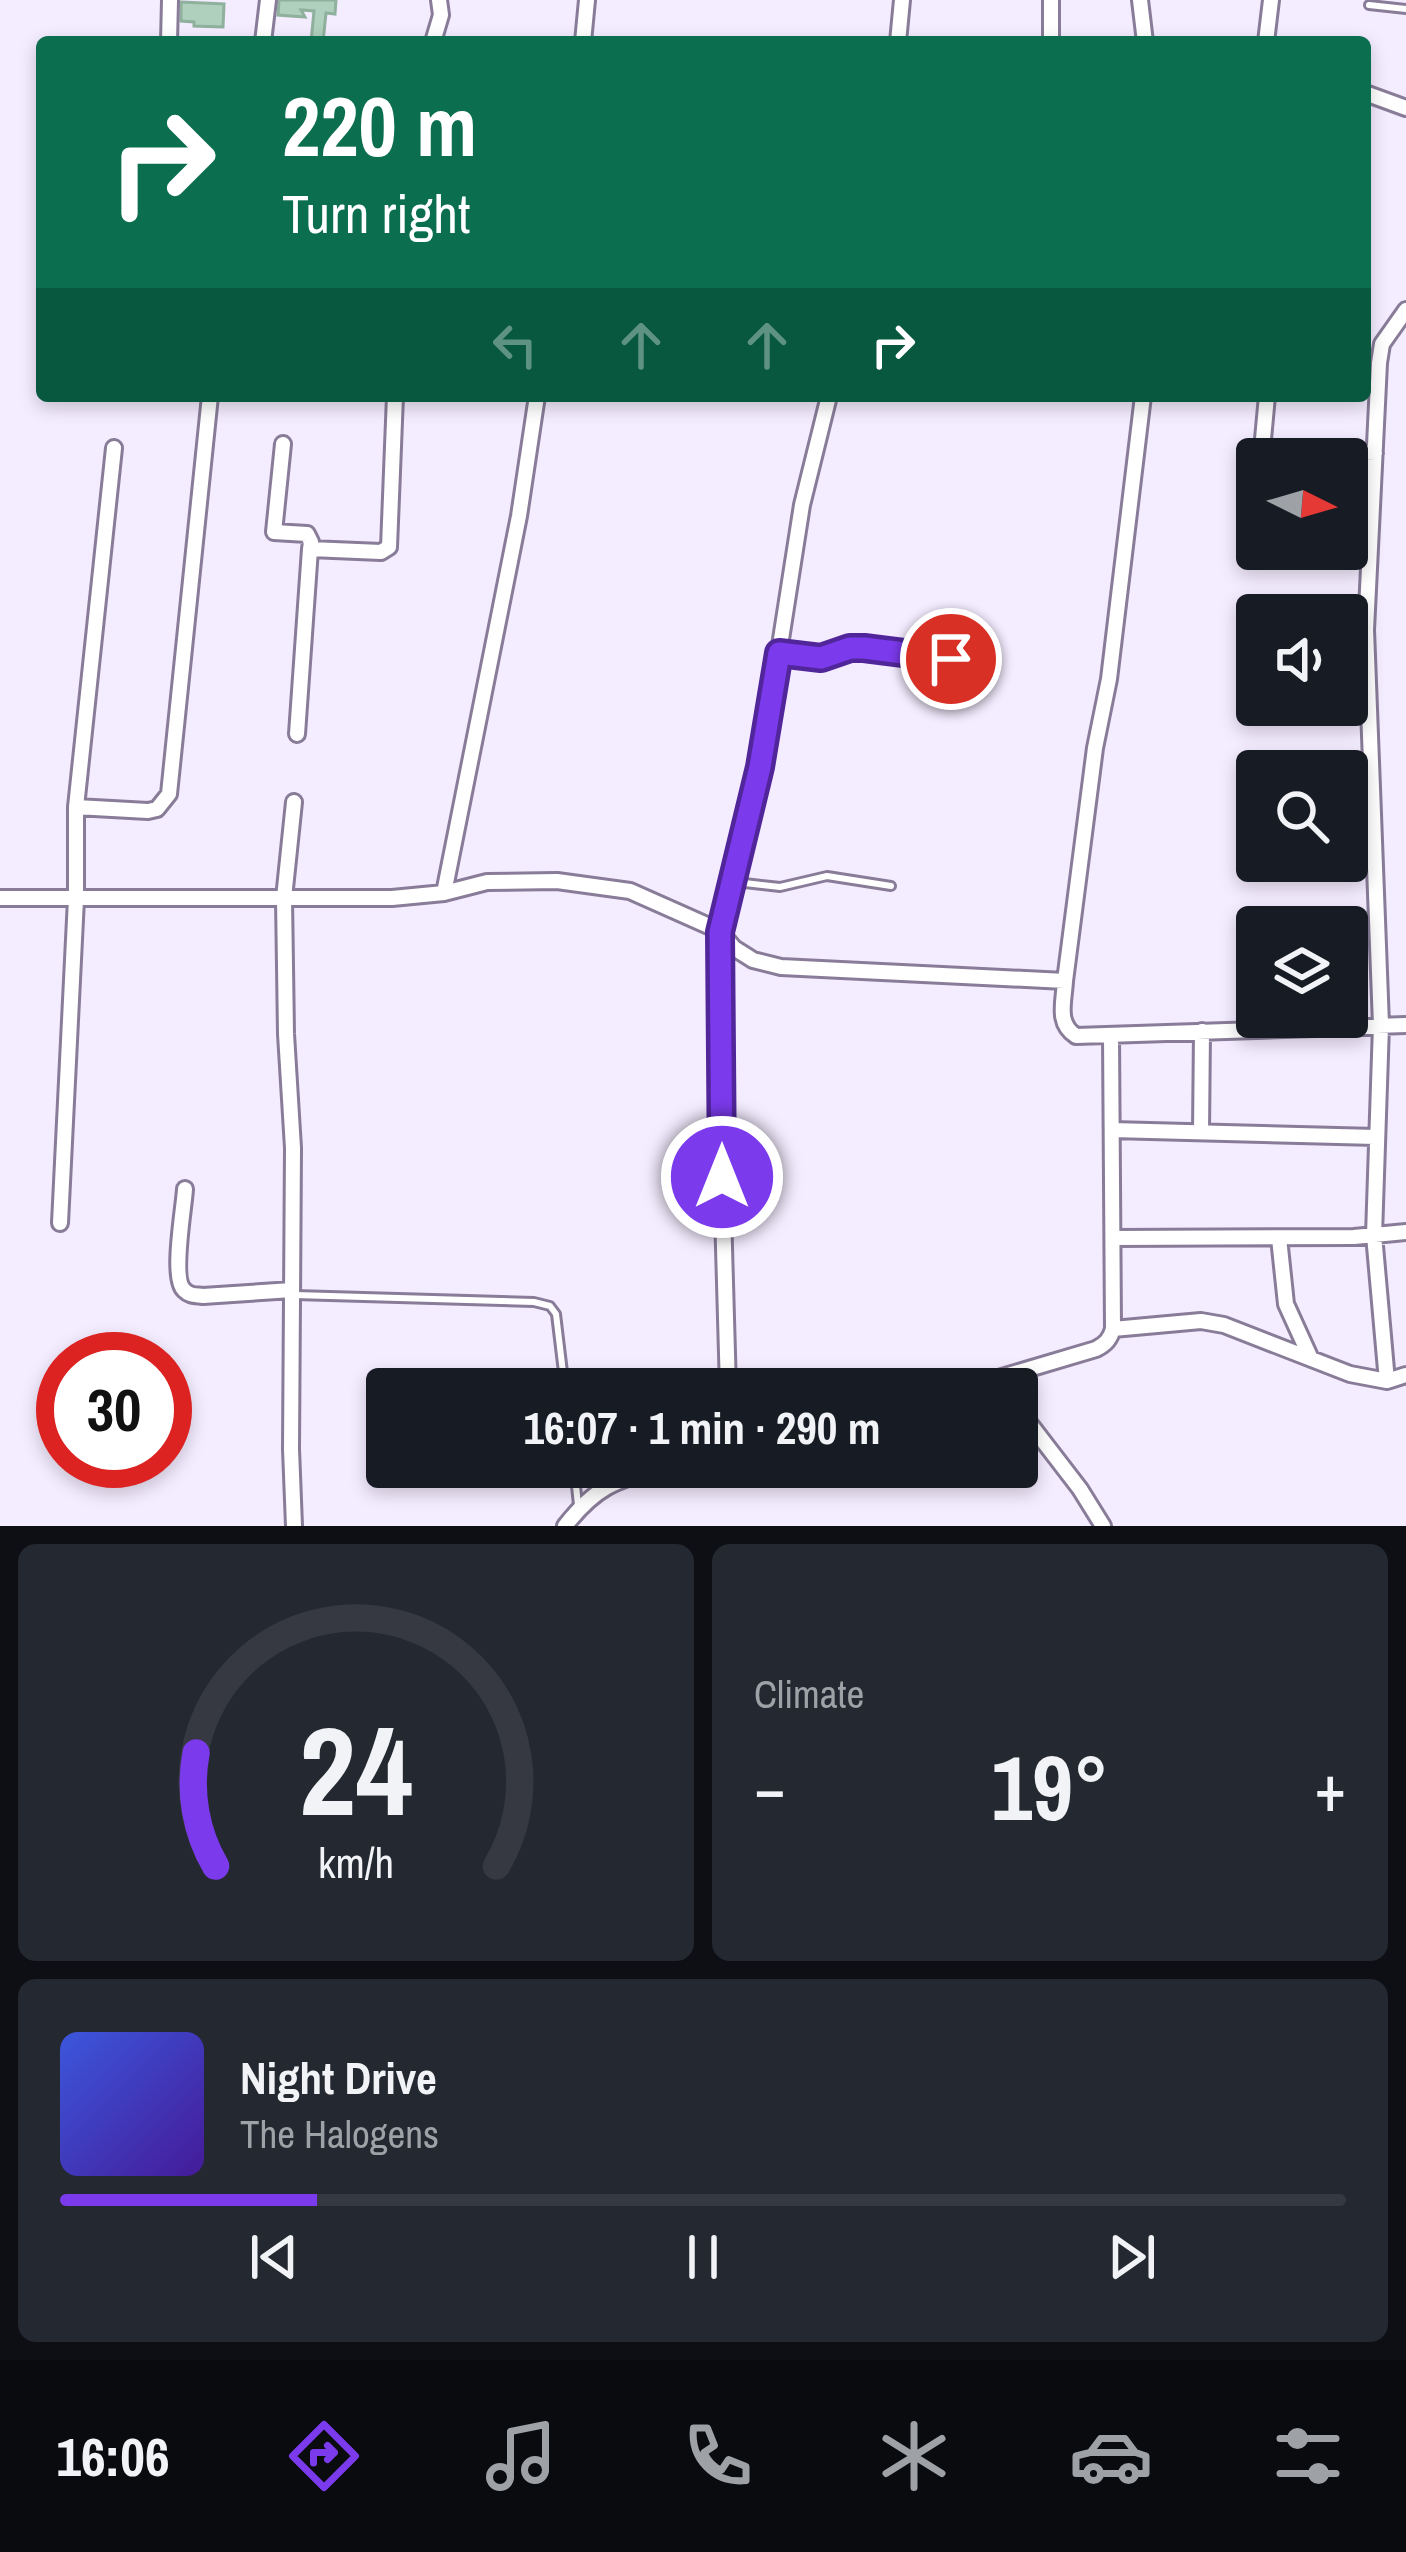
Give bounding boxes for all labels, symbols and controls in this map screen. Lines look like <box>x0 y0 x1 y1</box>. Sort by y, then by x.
text: 220 m <box>282 69 477 182</box>
icon: right <box>84 84 240 240</box>
text: Turn right <box>282 177 470 250</box>
icon: left <box>482 312 548 378</box>
icon: ahead <box>608 312 674 378</box>
icon: ahead <box>734 312 800 378</box>
icon: right <box>860 312 926 378</box>
north arrow <box>1236 438 1368 570</box>
map controls <box>1236 438 1368 1038</box>
button: sound <box>1236 594 1368 726</box>
pin <box>900 608 1002 710</box>
icon: arrive <box>918 626 984 692</box>
button: search <box>1236 750 1368 882</box>
button: layers <box>1236 906 1368 1038</box>
position arrow <box>659 1114 785 1240</box>
speed limit sign: 30 <box>36 1332 192 1488</box>
text: 16:07 · 1 min · 290 m <box>524 1397 880 1458</box>
text: Climate <box>754 1668 864 1720</box>
text: 24 <box>299 1686 413 1854</box>
text: 19° <box>991 1727 1109 1848</box>
text: − <box>754 1743 786 1832</box>
text: + <box>1314 1743 1346 1832</box>
text: km/h <box>318 1833 394 1890</box>
text: Night Drive <box>240 2047 437 2108</box>
text: The Halogens <box>240 2108 439 2160</box>
icon: previous <box>241 2224 307 2290</box>
icon: pause <box>670 2224 736 2290</box>
icon: next <box>1099 2224 1165 2290</box>
icon: directions <box>282 2414 366 2498</box>
icon: music <box>479 2414 563 2498</box>
icon: phone <box>676 2414 760 2498</box>
icon: climate <box>872 2414 956 2498</box>
icon: car <box>1069 2414 1153 2498</box>
icon: filters <box>1266 2414 1350 2498</box>
text: 16:06 <box>56 2420 170 2493</box>

